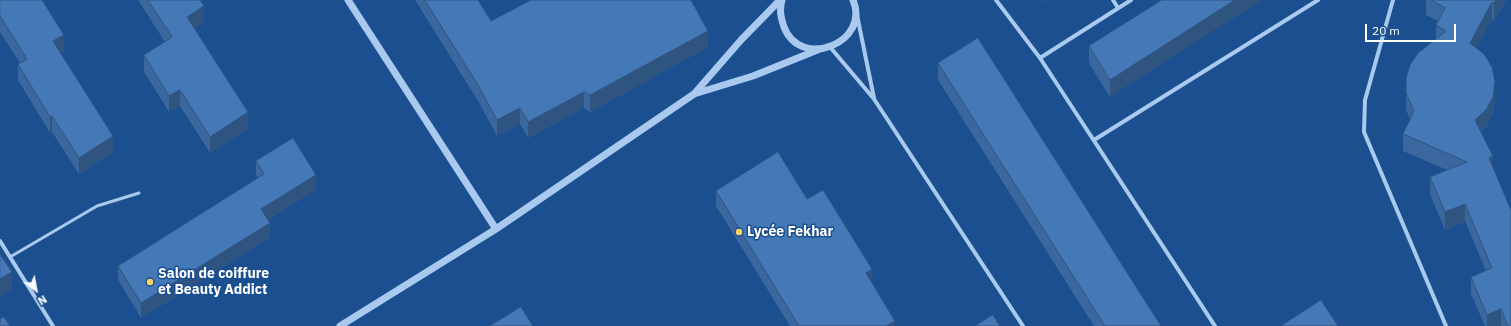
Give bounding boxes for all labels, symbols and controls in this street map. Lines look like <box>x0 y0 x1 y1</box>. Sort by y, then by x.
scale bar <box>1367 16 1458 42</box>
text: 20 m <box>1372 23 1400 38</box>
place label: Lycée Fekhar <box>747 224 833 240</box>
marker: Lycée Fekhar <box>734 227 744 237</box>
place label: Salon de coiffure et Beauty Addict <box>158 266 269 298</box>
north arrow <box>16 270 56 310</box>
marker: Salon de coiffure et Beauty Addict <box>145 277 155 287</box>
text: N <box>35 292 49 308</box>

